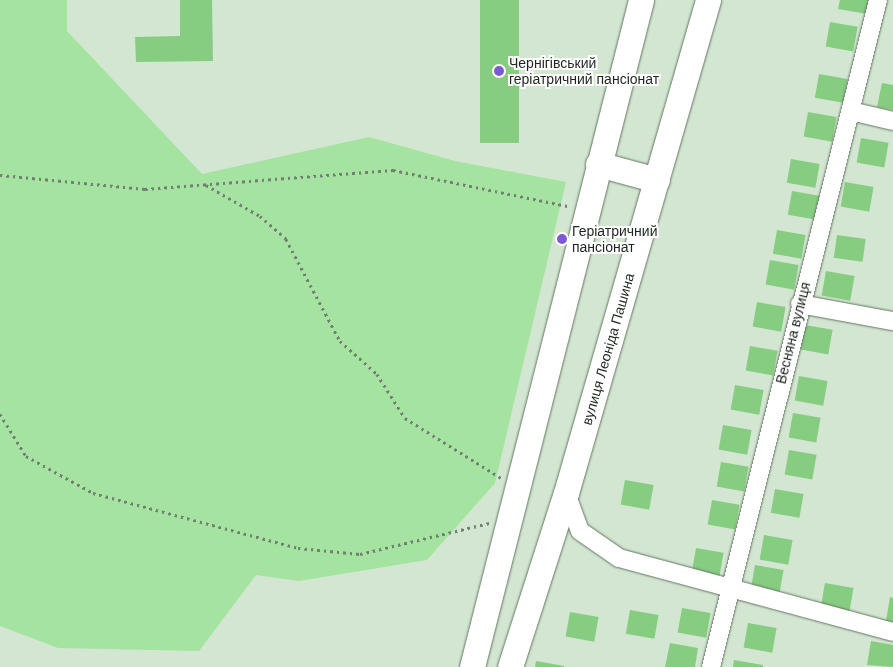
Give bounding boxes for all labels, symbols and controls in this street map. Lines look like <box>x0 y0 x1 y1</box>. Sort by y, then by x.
place label: Чернігівський геріатричний пансіонат <box>509 55 659 88</box>
marker: Чернігівський геріатричний пансіонат <box>493 65 505 77</box>
place label: Геріатричний пансіонат <box>572 223 657 256</box>
marker: Геріатричний пансіонат <box>556 233 568 245</box>
street label: вулиця Леоніда Пашина <box>578 271 638 427</box>
street label: Весняна вулиця <box>772 280 814 386</box>

